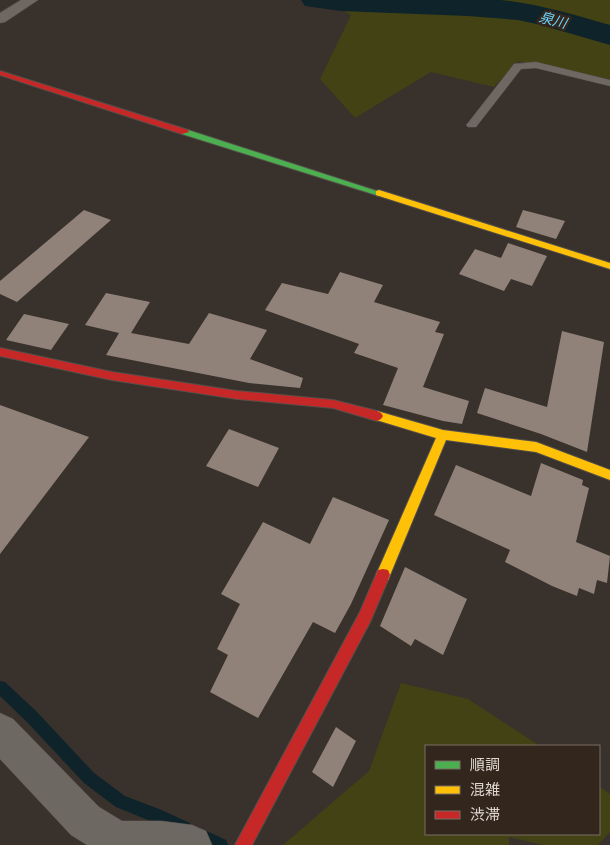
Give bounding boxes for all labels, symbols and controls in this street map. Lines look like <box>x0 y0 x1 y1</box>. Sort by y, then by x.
water label: 泉川 <box>537 9 571 33</box>
legend <box>425 745 600 835</box>
text: 順調 <box>470 756 500 774</box>
text: 混雑 <box>470 781 500 799</box>
text: 渋滞 <box>470 806 500 824</box>

